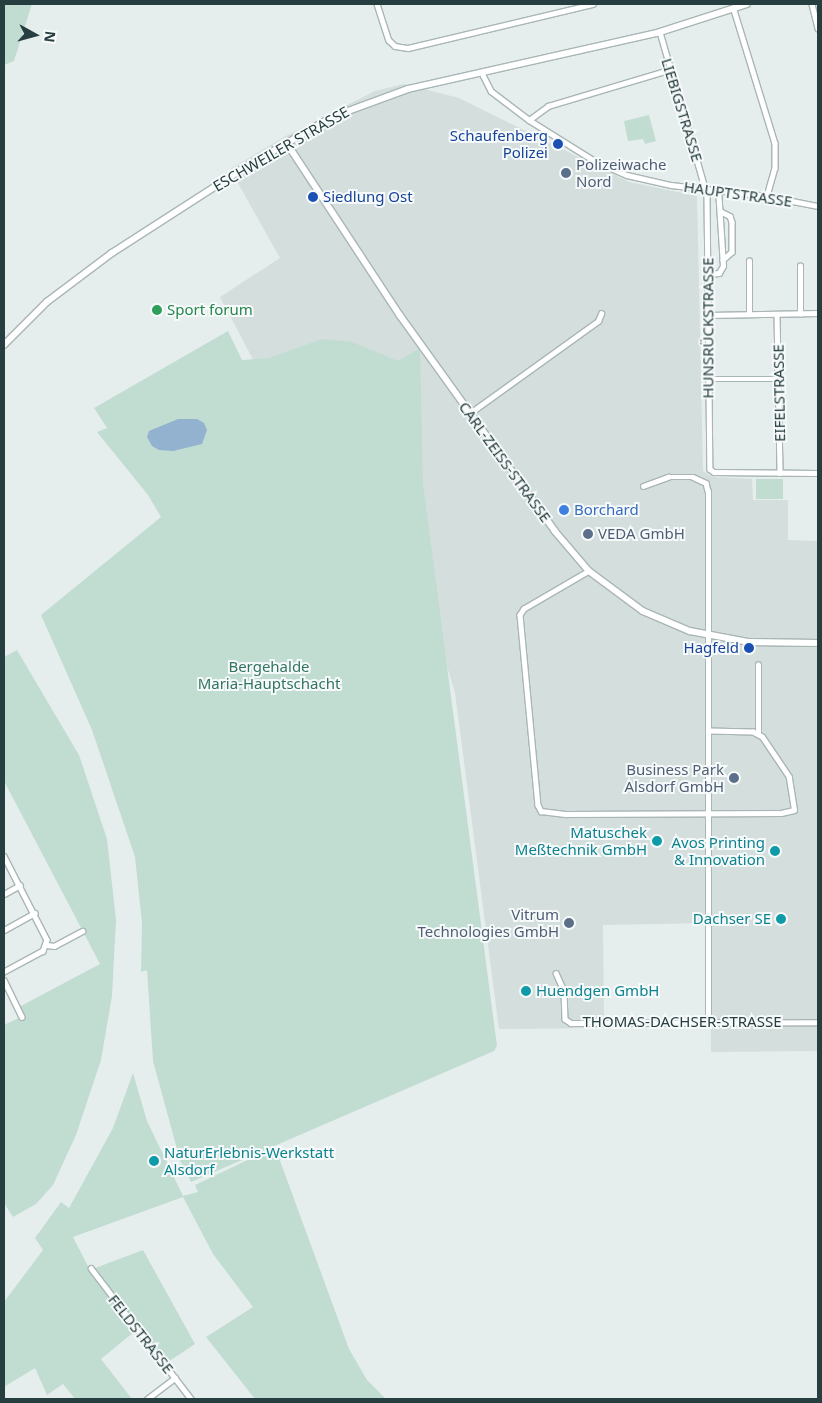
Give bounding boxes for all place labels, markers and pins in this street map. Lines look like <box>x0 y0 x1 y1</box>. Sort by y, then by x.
place label: Schaufenberg Polizei <box>450 126 548 161</box>
marker: Schaufenberg Polizei <box>552 138 564 150</box>
place label: Polizeiwache Nord <box>576 155 666 190</box>
marker: Polizeiwache Nord <box>560 167 572 179</box>
place label: Siedlung Ost <box>323 188 413 206</box>
marker: Siedlung Ost <box>307 191 319 203</box>
place label: Sport forum <box>167 301 253 319</box>
marker: Sport forum <box>151 304 163 316</box>
place label: Borchard <box>574 501 639 519</box>
marker: Borchard <box>558 504 570 516</box>
place label: VEDA GmbH <box>598 525 685 543</box>
marker: VEDA GmbH <box>582 528 594 540</box>
place label: Hagfeld <box>684 639 739 657</box>
marker: Hagfeld <box>743 642 755 654</box>
place label: Business Park Alsdorf GmbH <box>625 760 724 795</box>
marker: Business Park Alsdorf GmbH <box>728 772 740 784</box>
place label: Matuschek Meßtechnik GmbH <box>515 823 647 858</box>
place label: Avos Printing & Innovation <box>671 833 765 868</box>
marker: Matuschek Meßtechnik GmbH <box>651 835 663 847</box>
marker: Avos Printing & Innovation <box>769 845 781 857</box>
place label: Vitrum Technologies GmbH <box>418 905 559 940</box>
place label: Dachser SE <box>693 910 771 928</box>
marker: Dachser SE <box>775 913 787 925</box>
marker: Vitrum Technologies GmbH <box>563 917 575 929</box>
place label: Huendgen GmbH <box>536 982 659 1000</box>
marker: Huendgen GmbH <box>520 985 532 997</box>
place label: NaturErlebnis-Werkstatt Alsdorf <box>164 1143 334 1178</box>
marker: NaturErlebnis-Werkstatt Alsdorf <box>148 1155 160 1167</box>

